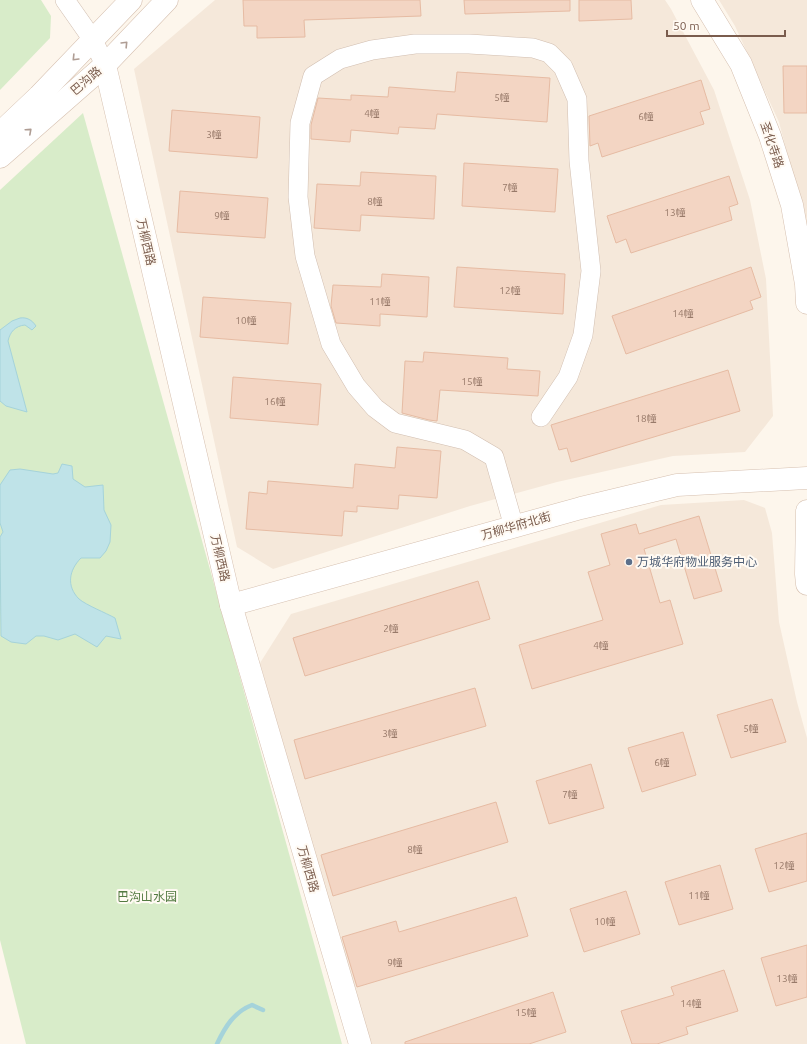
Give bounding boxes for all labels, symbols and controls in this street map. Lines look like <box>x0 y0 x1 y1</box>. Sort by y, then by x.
scale bar <box>667 12 785 38</box>
text: 50 m <box>673 19 700 32</box>
one-way arrow <box>120 41 127 48</box>
one-way arrow <box>72 53 80 61</box>
street label: 巴沟路 <box>68 64 104 97</box>
house number: 5幢 <box>494 92 510 103</box>
house number: 4幢 <box>364 108 380 119</box>
house number: 6幢 <box>638 111 654 122</box>
street label: 圣化寺路 <box>759 120 786 170</box>
one-way arrow <box>24 128 32 136</box>
house number: 3幢 <box>206 129 222 140</box>
house number: 7幢 <box>502 182 518 193</box>
house number: 8幢 <box>367 196 383 207</box>
house number: 13幢 <box>664 207 686 218</box>
house number: 9幢 <box>214 210 230 221</box>
street label: 万柳西路 <box>135 217 158 267</box>
house number: 12幢 <box>499 285 521 296</box>
house number: 11幢 <box>369 296 391 307</box>
house number: 14幢 <box>672 308 694 319</box>
house number: 10幢 <box>235 315 257 326</box>
house number: 15幢 <box>461 376 483 387</box>
house number: 16幢 <box>264 396 286 407</box>
house number: 18幢 <box>635 413 657 424</box>
street label: 万柳华府北街 <box>479 509 552 542</box>
street label: 万柳西路 <box>209 533 232 583</box>
place label: 万城华府物业服务中心 <box>637 555 757 568</box>
marker: 万城华府物业服务中心 <box>624 557 634 567</box>
house number: 2幢 <box>383 623 399 634</box>
house number: 4幢 <box>593 640 609 651</box>
house number: 5幢 <box>743 723 759 734</box>
house number: 3幢 <box>382 728 398 739</box>
house number: 6幢 <box>654 757 670 768</box>
house number: 7幢 <box>562 789 578 800</box>
street label: 万柳西路 <box>296 844 321 894</box>
house number: 8幢 <box>407 844 423 855</box>
house number: 12幢 <box>773 860 795 871</box>
park label: 巴沟山水园 <box>117 890 177 903</box>
house number: 11幢 <box>688 890 710 901</box>
house number: 10幢 <box>594 916 616 927</box>
house number: 9幢 <box>387 957 403 968</box>
house number: 13幢 <box>776 973 798 984</box>
house number: 14幢 <box>680 998 702 1009</box>
house number: 15幢 <box>515 1007 537 1018</box>

